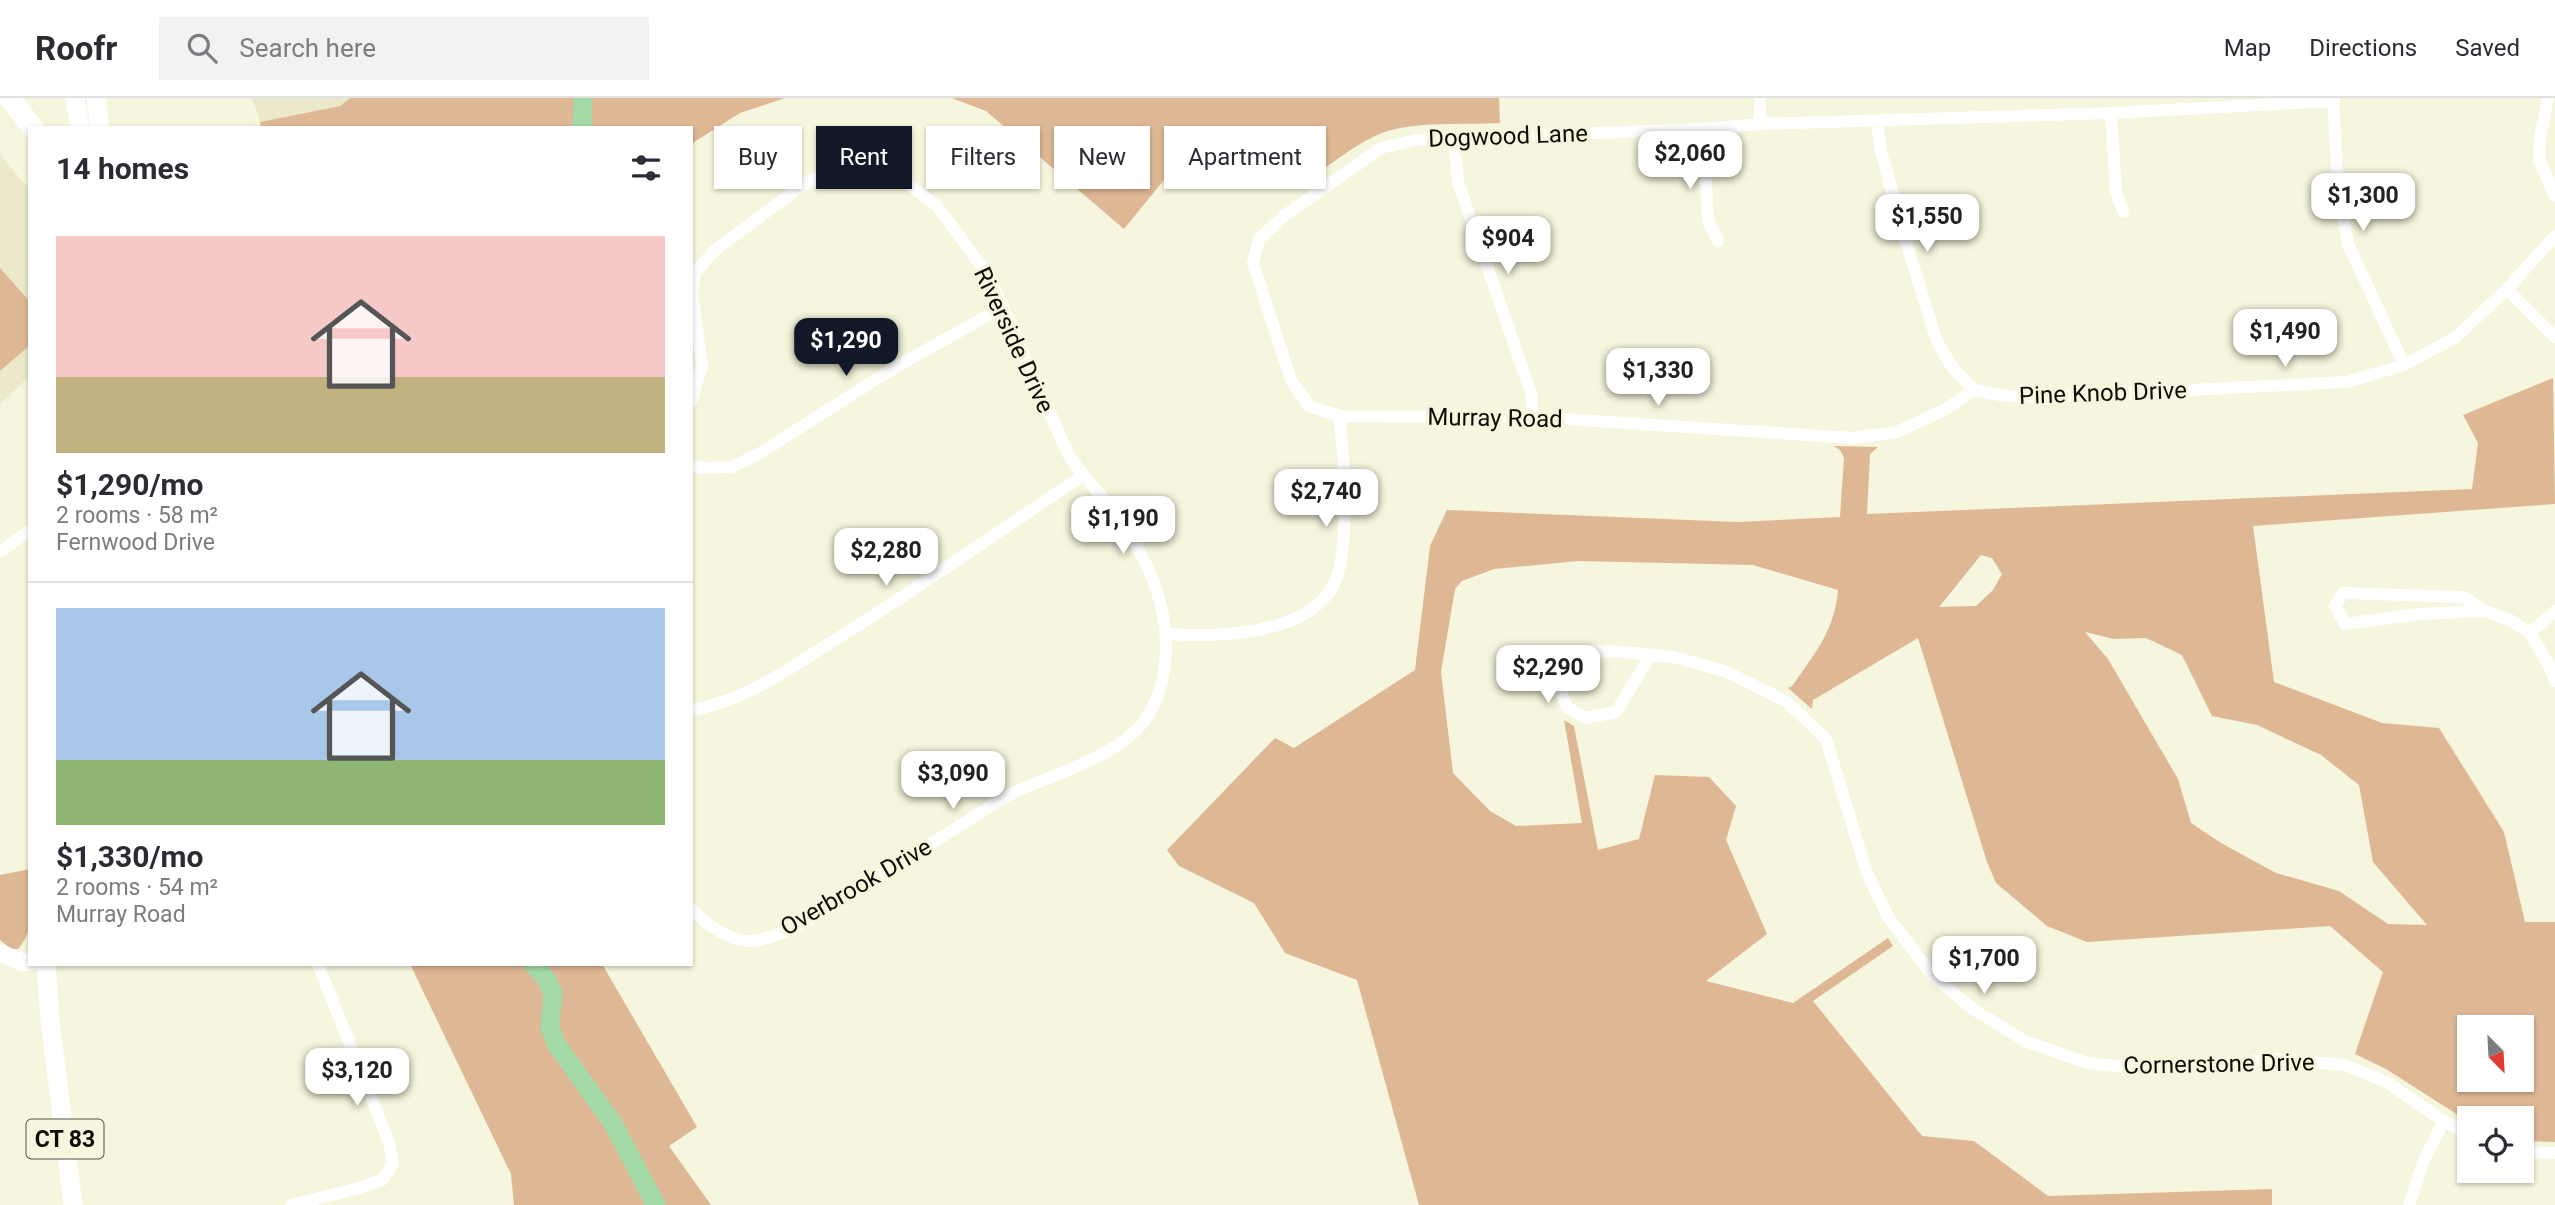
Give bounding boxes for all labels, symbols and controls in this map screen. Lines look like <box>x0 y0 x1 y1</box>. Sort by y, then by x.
search box <box>159 17 649 80</box>
text: Roofr <box>35 29 117 68</box>
icon: search <box>183 29 221 67</box>
text: Search here <box>239 33 376 63</box>
text: Map <box>2224 34 2271 62</box>
text: Directions <box>2309 34 2417 62</box>
text: Saved <box>2455 34 2520 62</box>
street label: Dogwood Lane <box>1428 119 1588 153</box>
chip: Buy <box>714 126 802 189</box>
chip: Rent <box>816 126 912 189</box>
chip: Filters <box>926 126 1040 189</box>
chip: New <box>1054 126 1150 189</box>
chip: Apartment <box>1164 126 1326 189</box>
pin: $2,060 <box>1633 132 1747 191</box>
text: $2,060 <box>1654 140 1726 167</box>
icon: filters <box>627 149 665 187</box>
text: 14 homes <box>56 151 189 186</box>
pin: $1,300 <box>2306 174 2420 233</box>
text: $1,300 <box>2327 182 2399 209</box>
pin: $1,550 <box>1870 194 1984 254</box>
text: $1,550 <box>1891 203 1963 230</box>
pin: $904 <box>1467 216 1549 276</box>
text: $904 <box>1482 225 1534 252</box>
street label: Riverside Drive <box>968 263 1060 417</box>
icon: home <box>298 281 424 407</box>
pin: $1,490 <box>2228 310 2342 369</box>
pin: $1,290 <box>789 318 903 378</box>
text: $1,490 <box>2249 318 2321 345</box>
text: $1,290 <box>810 327 882 354</box>
pin: $1,330 <box>1601 348 1715 408</box>
text: $1,330 <box>1622 357 1694 384</box>
street label: Pine Knob Drive <box>2019 376 2187 410</box>
street label: Murray Road <box>1427 403 1563 433</box>
text: $1,290/mo <box>56 467 204 502</box>
pin: $2,740 <box>1269 470 1383 529</box>
text: $2,740 <box>1290 478 1362 505</box>
pin: $1,190 <box>1066 496 1180 556</box>
text: 2 rooms · 58 m² <box>56 502 218 529</box>
text: $1,190 <box>1087 505 1159 532</box>
pin: $2,280 <box>829 528 943 588</box>
text: Fernwood Drive <box>56 529 215 556</box>
text: $2,280 <box>850 537 922 564</box>
pin: $2,290 <box>1491 646 1605 705</box>
icon: home <box>298 653 424 779</box>
text: $2,290 <box>1512 654 1584 681</box>
pin: $3,090 <box>896 752 1010 811</box>
text: $3,090 <box>917 760 989 787</box>
street label: Overbrook Drive <box>776 832 936 942</box>
text: $1,330/mo <box>56 839 204 874</box>
text: 2 rooms · 54 m² <box>56 874 218 901</box>
text: Murray Road <box>56 901 186 928</box>
pin: $1,700 <box>1927 936 2041 996</box>
text: $1,700 <box>1948 945 2020 972</box>
north arrow <box>2457 1015 2534 1092</box>
map controls <box>2457 1015 2534 1183</box>
pin: $3,120 <box>300 1048 414 1108</box>
street label: Cornerstone Drive <box>2123 1048 2315 1080</box>
text: $3,120 <box>321 1057 393 1084</box>
button: locate <box>2457 1106 2534 1183</box>
road number: CT 83 <box>27 1120 104 1158</box>

